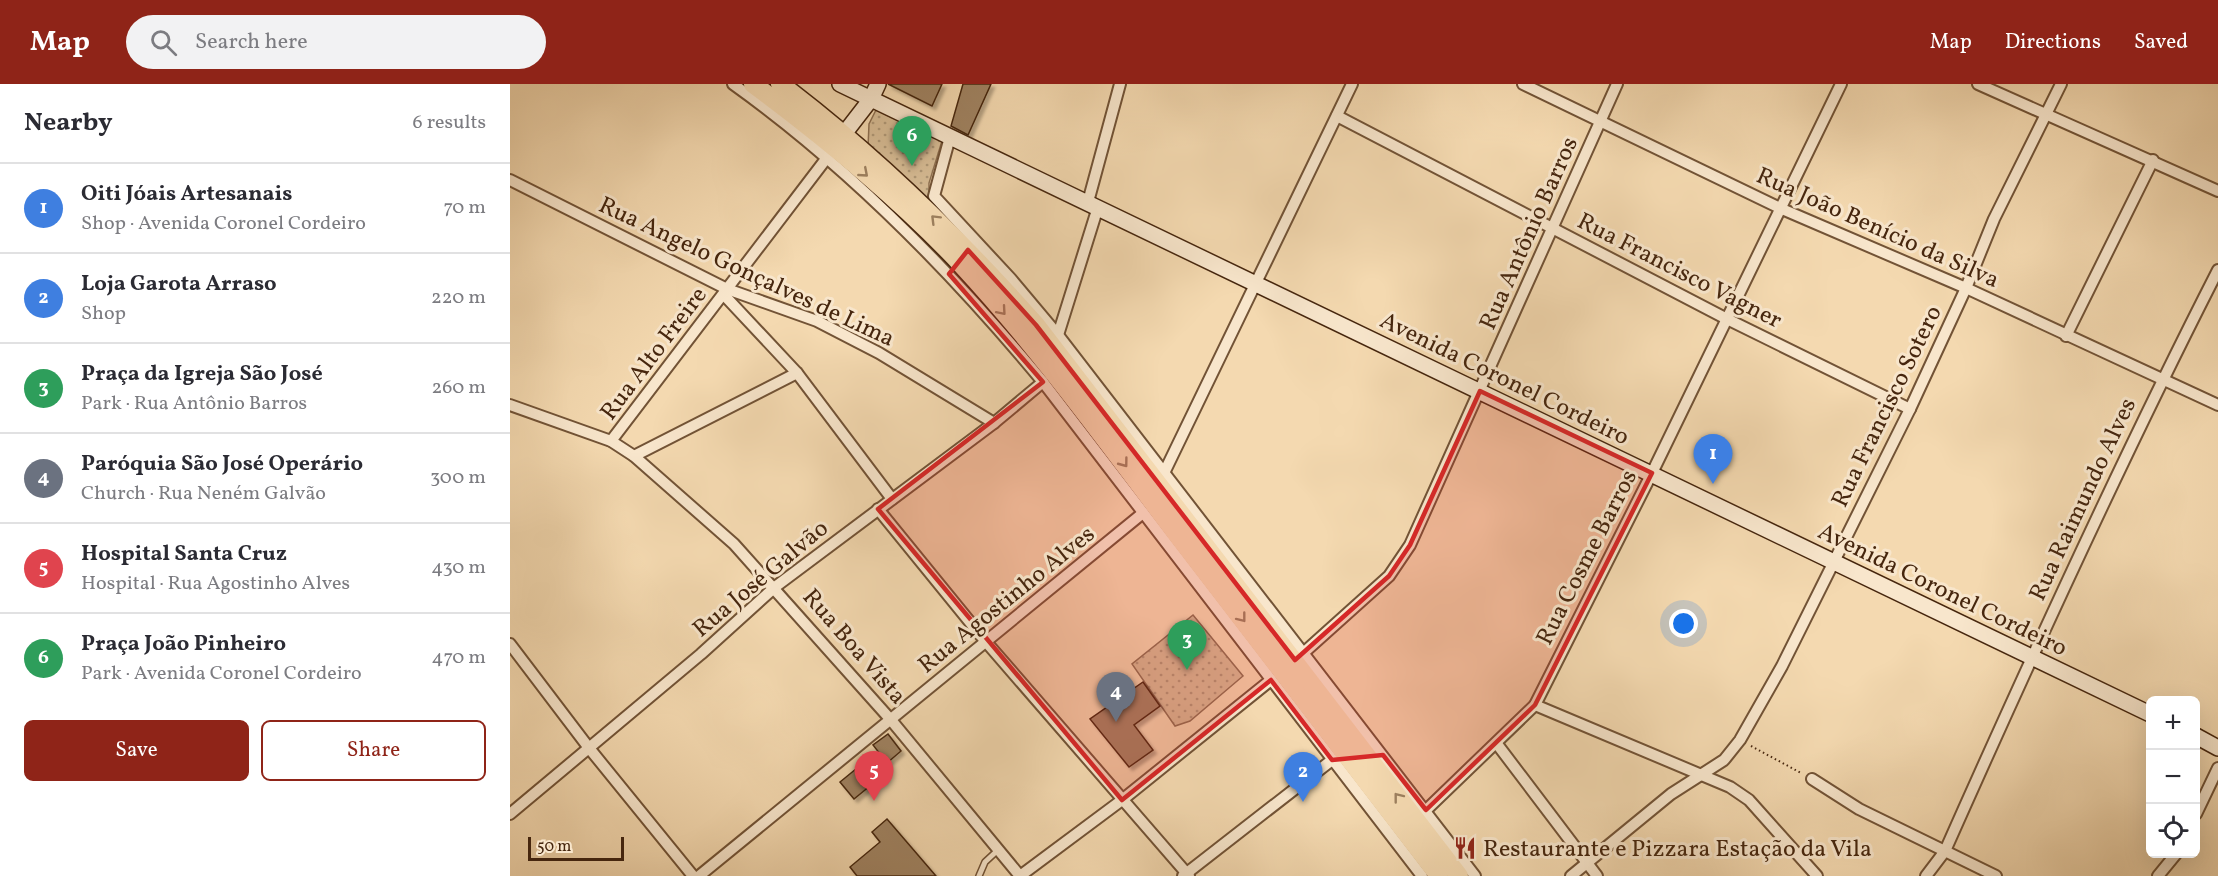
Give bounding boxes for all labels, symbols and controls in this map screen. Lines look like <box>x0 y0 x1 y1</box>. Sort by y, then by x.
search box <box>126 15 546 69</box>
text: Map <box>30 23 90 62</box>
icon: search <box>147 26 180 59</box>
text: Search here <box>195 27 308 58</box>
text: Map <box>1930 28 1972 57</box>
text: Directions <box>2005 28 2101 57</box>
text: Saved <box>2134 28 2188 57</box>
text: Nearby <box>24 105 113 141</box>
text: 6 results <box>413 109 486 137</box>
pin: 6 <box>892 116 932 166</box>
street label: Rua Antônio Barros <box>1472 132 1588 336</box>
street label: Rua João Benício da Silva <box>1750 160 2004 298</box>
one-way arrow <box>858 166 868 177</box>
text: Oiti Jóais Artesanais <box>81 179 293 210</box>
street label: Rua Angelo Gonçalves de Lima <box>592 189 900 357</box>
text: 1 <box>39 194 48 222</box>
text: 70 m <box>443 194 486 222</box>
street label: Rua Francisco Vagner <box>1571 205 1787 338</box>
text: Shop · Avenida Coronel Cordeiro <box>81 210 366 238</box>
one-way arrow <box>931 215 941 226</box>
text: Loja Garota Arraso <box>81 269 277 300</box>
street label: Rua Alto Freire <box>593 280 716 428</box>
text: 2 <box>38 284 49 312</box>
text: 220 m <box>431 284 486 312</box>
text: Shop <box>81 300 126 328</box>
street label: Rua Francisco Sotero <box>1824 300 1951 514</box>
one-way arrow <box>995 304 1006 315</box>
street label: Avenida Coronel Cordeiro <box>1374 305 1634 455</box>
text: Praça da Igreja São José <box>81 359 323 390</box>
text: 3 <box>38 374 49 402</box>
text: 260 m <box>431 374 486 402</box>
text: Park · Rua Antônio Barros <box>81 390 307 418</box>
street label: Rua Raimundo Alves <box>2022 393 2146 607</box>
pin: 1 <box>1694 434 1732 484</box>
text: Paróquia São José Operário <box>81 449 363 480</box>
one-way arrow <box>1116 457 1127 468</box>
text: 4 <box>37 464 50 492</box>
text: 300 m <box>430 464 486 492</box>
street label: Rua Cosme Barros <box>1529 464 1647 652</box>
text: Church · Rua Neném Galvão <box>81 480 326 508</box>
street label: Rua José Galvão <box>686 513 837 647</box>
street label: Avenida Coronel Cordeiro <box>1812 516 2072 666</box>
street label: Rua Agostinho Alves <box>911 518 1103 683</box>
text: Hospital Santa Cruz <box>81 539 287 570</box>
text: 5 <box>39 554 48 582</box>
text: 430 m <box>431 554 486 582</box>
text: Hospital · Rua Agostinho Alves <box>81 570 350 598</box>
street label: Rua Boa Vista <box>794 582 913 713</box>
your location <box>1669 609 1698 638</box>
one-way arrow <box>1235 611 1246 622</box>
pin: 3 <box>1168 620 1206 670</box>
text: Praça João Pinheiro <box>81 629 286 660</box>
text: 6 <box>38 644 49 672</box>
text: 470 m <box>431 644 486 672</box>
text: Park · Avenida Coronel Cordeiro <box>81 660 362 688</box>
pin: 4 <box>1096 672 1136 722</box>
map controls <box>2146 696 2200 858</box>
button: + <box>2146 696 2200 750</box>
button: Save <box>24 720 249 781</box>
button: Share <box>261 720 486 781</box>
button: − <box>2146 750 2200 804</box>
pin: 5 <box>854 752 894 801</box>
pin: 2 <box>1284 752 1322 802</box>
one-way arrow <box>1394 792 1405 803</box>
button: locate <box>2146 804 2200 858</box>
place label: Restaurante e Pizzara Estação da Vila <box>1483 833 1872 867</box>
scale bar <box>528 834 624 862</box>
restaurant icon: Restaurante e Pizzara Estação da Vila <box>1452 835 1478 861</box>
text: 50 m <box>537 836 571 858</box>

